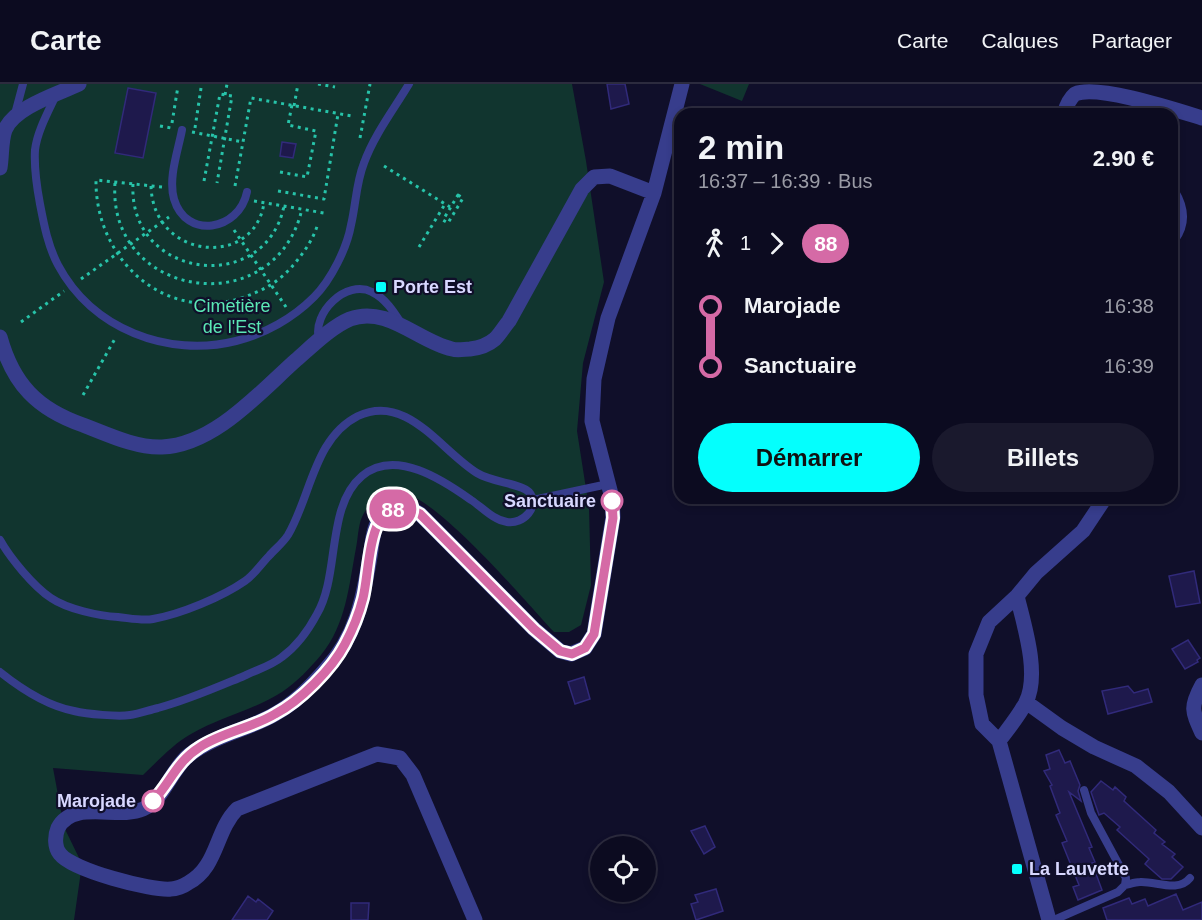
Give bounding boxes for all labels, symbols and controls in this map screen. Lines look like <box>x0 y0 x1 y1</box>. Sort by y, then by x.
text: Carte <box>30 25 102 56</box>
text: Carte <box>897 29 948 52</box>
text: Calques <box>981 29 1058 52</box>
text: Partager <box>1091 29 1172 52</box>
text: 2 min <box>698 129 784 166</box>
text: 2.90 € <box>1093 146 1154 171</box>
text: 16:37 – 16:39 · Bus <box>698 170 873 192</box>
icon: walk <box>698 227 731 260</box>
icon: forward <box>760 227 793 260</box>
text: 1 <box>740 232 751 254</box>
text: 88 <box>814 232 837 255</box>
place label: Porte Est <box>393 277 472 297</box>
marker: Porte Est <box>374 280 388 294</box>
text: Marojade <box>744 293 841 318</box>
text: 16:38 <box>1104 295 1154 317</box>
park label: Cimetière de l'Est <box>193 296 271 337</box>
text: Sanctuaire <box>744 353 857 378</box>
text: 16:39 <box>1104 355 1154 377</box>
button: Démarrer <box>698 423 920 492</box>
button: Billets <box>932 423 1154 492</box>
line badge: 88 <box>366 490 420 528</box>
marker: Sanctuaire <box>601 490 623 512</box>
place label: Sanctuaire <box>504 491 596 511</box>
text: 88 <box>381 498 405 521</box>
marker: Marojade <box>142 790 164 812</box>
place label: Marojade <box>57 791 136 811</box>
map controls <box>590 836 656 902</box>
button: locate <box>590 836 656 902</box>
place label: La Lauvette <box>1029 859 1129 879</box>
marker: La Lauvette <box>1010 862 1024 876</box>

